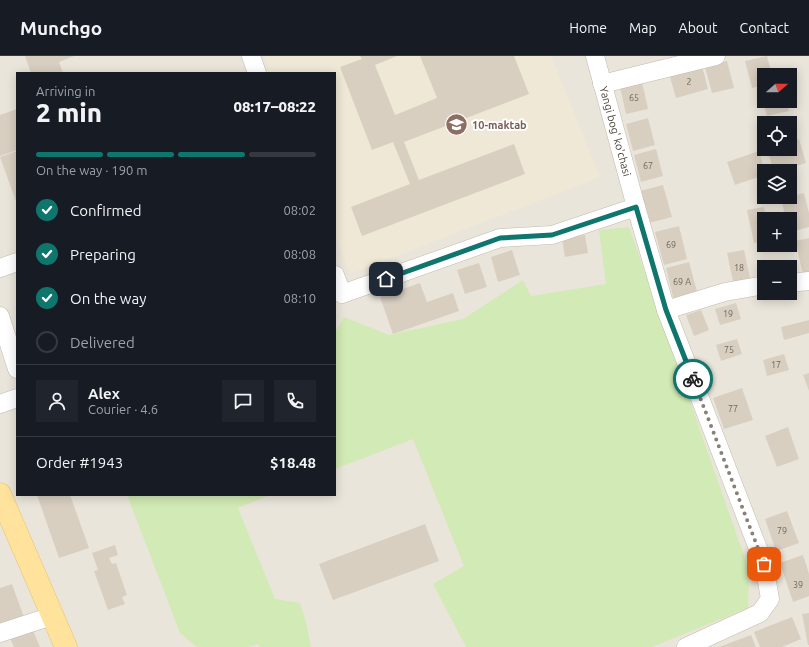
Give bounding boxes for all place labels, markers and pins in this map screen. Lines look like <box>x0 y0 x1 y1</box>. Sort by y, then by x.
school or university icon: 10-maktab <box>444 112 470 138</box>
place label: 10-maktab <box>472 119 527 131</box>
pin <box>369 262 403 296</box>
pin <box>747 547 781 581</box>

